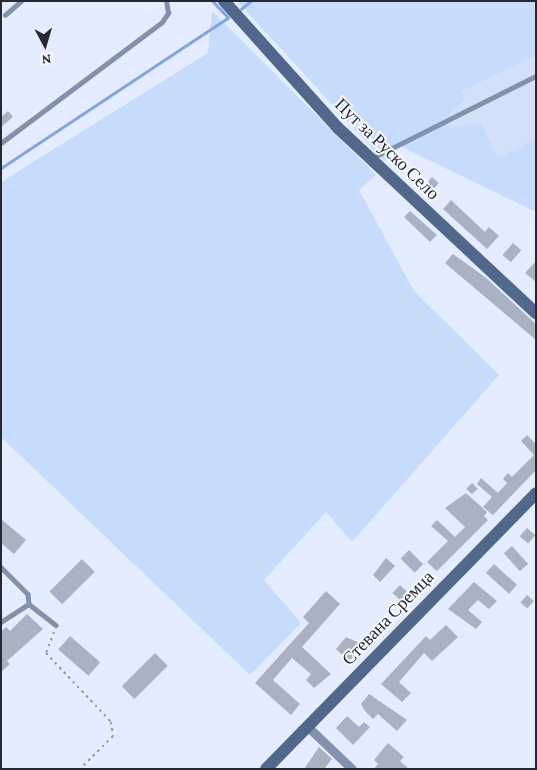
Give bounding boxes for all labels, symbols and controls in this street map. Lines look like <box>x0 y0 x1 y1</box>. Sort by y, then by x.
north arrow <box>20 20 70 70</box>
text: N <box>41 51 52 68</box>
street label: Пут за Руско Село <box>330 94 444 204</box>
street label: Стевана Сремца <box>338 566 438 670</box>

